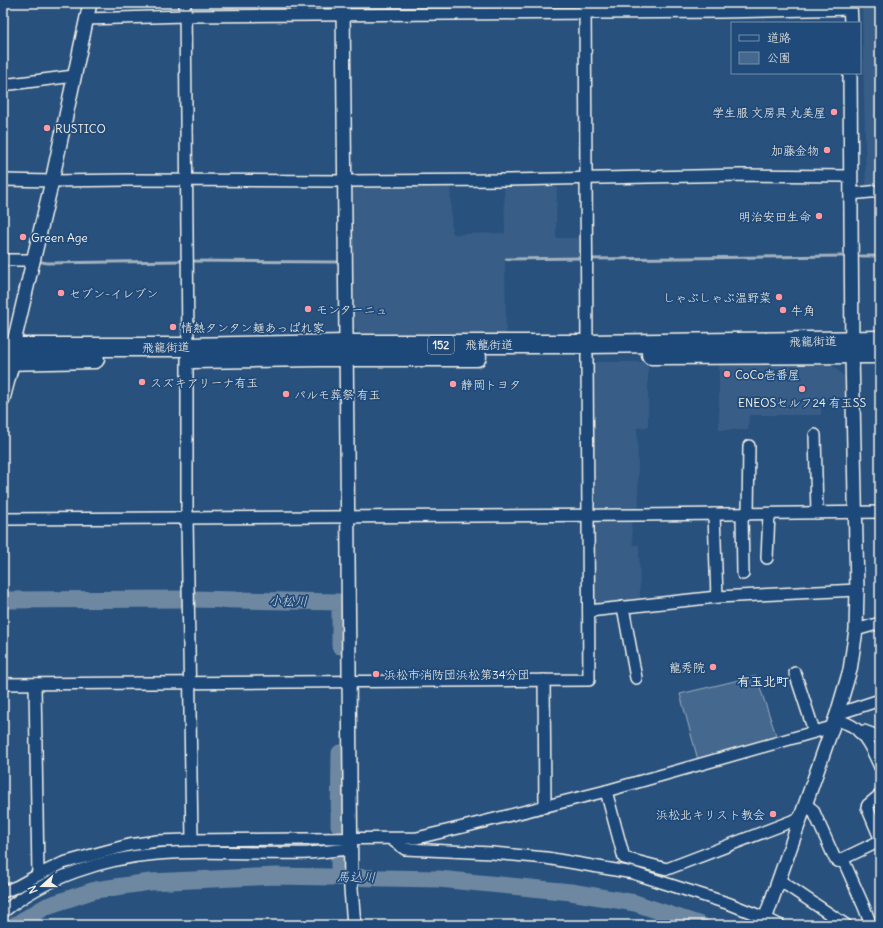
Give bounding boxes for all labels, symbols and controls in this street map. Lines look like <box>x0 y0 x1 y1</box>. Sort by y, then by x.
legend <box>731 22 861 74</box>
text: 道路 <box>767 30 791 45</box>
text: 公園 <box>767 50 791 65</box>
place label: 学生服 文房具 丸美屋 <box>712 105 826 120</box>
marker: 学生服 文房具 丸美屋 <box>829 107 839 117</box>
place label: RUSTICO <box>55 121 106 136</box>
marker: RUSTICO <box>42 123 52 133</box>
place label: 加藤金物 <box>771 143 819 158</box>
marker: 加藤金物 <box>822 145 832 155</box>
place label: 明治安田生命 <box>739 209 811 224</box>
marker: 明治安田生命 <box>814 211 824 221</box>
place label: Green Age <box>31 230 88 245</box>
marker: Green Age <box>18 232 28 242</box>
place label: セブン-イレブン <box>69 286 158 301</box>
marker: セブン-イレブン <box>56 288 66 298</box>
place label: しゃぶしゃぶ温野菜 <box>663 290 771 305</box>
marker: しゃぶしゃぶ温野菜 <box>774 292 784 302</box>
place label: モンターニュ <box>316 302 388 317</box>
place label: 牛角 <box>791 303 815 318</box>
marker: モンターニュ <box>303 304 313 314</box>
marker: 牛角 <box>778 305 788 315</box>
place label: 情熱タンタン麺あっぱれ家 <box>181 320 325 335</box>
marker: 情熱タンタン麺あっぱれ家 <box>168 322 178 332</box>
street label: 飛龍街道 <box>789 333 837 349</box>
road number: 152 <box>428 336 454 354</box>
street label: 飛龍街道 <box>465 337 513 352</box>
street label: 飛龍街道 <box>142 339 190 355</box>
place label: CoCo壱番屋 <box>735 367 800 382</box>
marker: CoCo壱番屋 <box>722 369 732 379</box>
place label: スズキアリーナ有玉 <box>150 375 258 390</box>
marker: スズキアリーナ有玉 <box>137 377 147 387</box>
place label: 静岡トヨタ <box>461 377 521 392</box>
marker: 静岡トヨタ <box>448 379 458 389</box>
marker: ENEOSセルフ24 有玉SS <box>797 384 807 394</box>
place label: パルモ葬祭 有玉 <box>294 387 381 402</box>
marker: パルモ葬祭 有玉 <box>281 389 291 399</box>
place label: ENEOSセルフ24 有玉SS <box>738 395 866 410</box>
water label: 小松川 <box>268 592 308 610</box>
place label: 龍秀院 <box>669 660 705 675</box>
marker: 龍秀院 <box>708 662 718 672</box>
place label: 浜松市消防団浜松第34分団 <box>384 667 530 682</box>
marker: 浜松市消防団浜松第34分団 <box>371 669 381 679</box>
district label: 有玉北町 <box>737 673 789 690</box>
place label: 浜松北キリスト教会 <box>656 807 765 822</box>
marker: 浜松北キリスト教会 <box>768 809 778 819</box>
north arrow <box>22 866 62 906</box>
water label: 馬込川 <box>336 868 376 886</box>
text: N <box>25 884 41 896</box>

